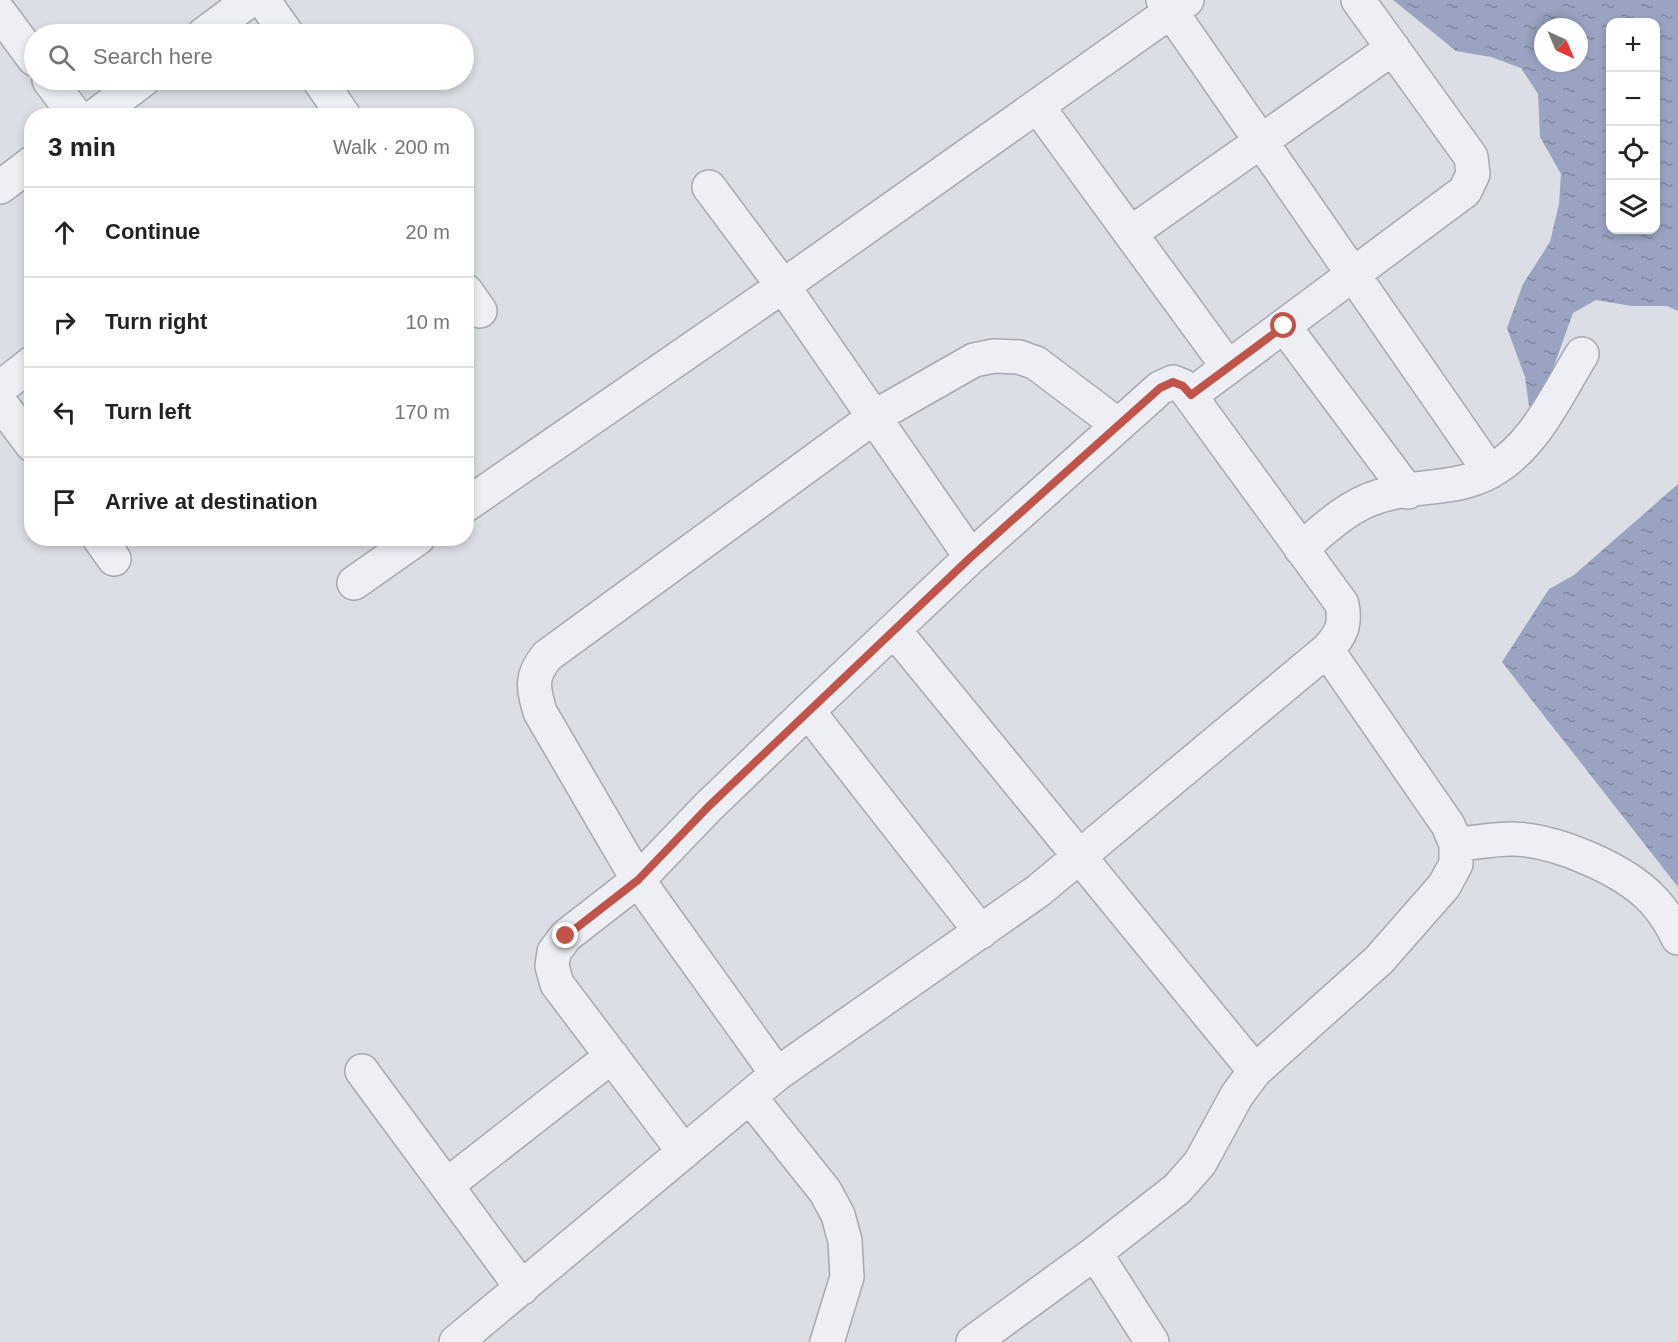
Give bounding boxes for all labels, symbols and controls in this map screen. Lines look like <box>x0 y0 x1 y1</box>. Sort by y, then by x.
north arrow <box>1534 18 1588 72</box>
map controls <box>1606 18 1660 234</box>
button: + <box>1606 18 1660 72</box>
search box <box>24 24 474 90</box>
icon: search <box>45 41 78 74</box>
text: Search here <box>93 44 213 69</box>
button: − <box>1606 72 1660 126</box>
button: locate <box>1606 126 1660 180</box>
text: 3 min <box>48 132 116 162</box>
text: Walk · 200 m <box>333 136 450 158</box>
button: layers <box>1606 180 1660 234</box>
icon: ahead <box>48 216 81 249</box>
text: Continue <box>105 219 200 244</box>
text: 20 m <box>406 221 450 243</box>
icon: right <box>48 306 81 339</box>
text: Turn right <box>105 309 207 334</box>
text: 10 m <box>406 311 450 333</box>
route start <box>1270 312 1296 338</box>
icon: left <box>48 396 81 429</box>
text: Turn left <box>105 399 191 424</box>
text: 170 m <box>394 401 450 423</box>
icon: arrive <box>48 486 81 519</box>
text: Arrive at destination <box>105 489 318 514</box>
route end <box>552 922 578 948</box>

